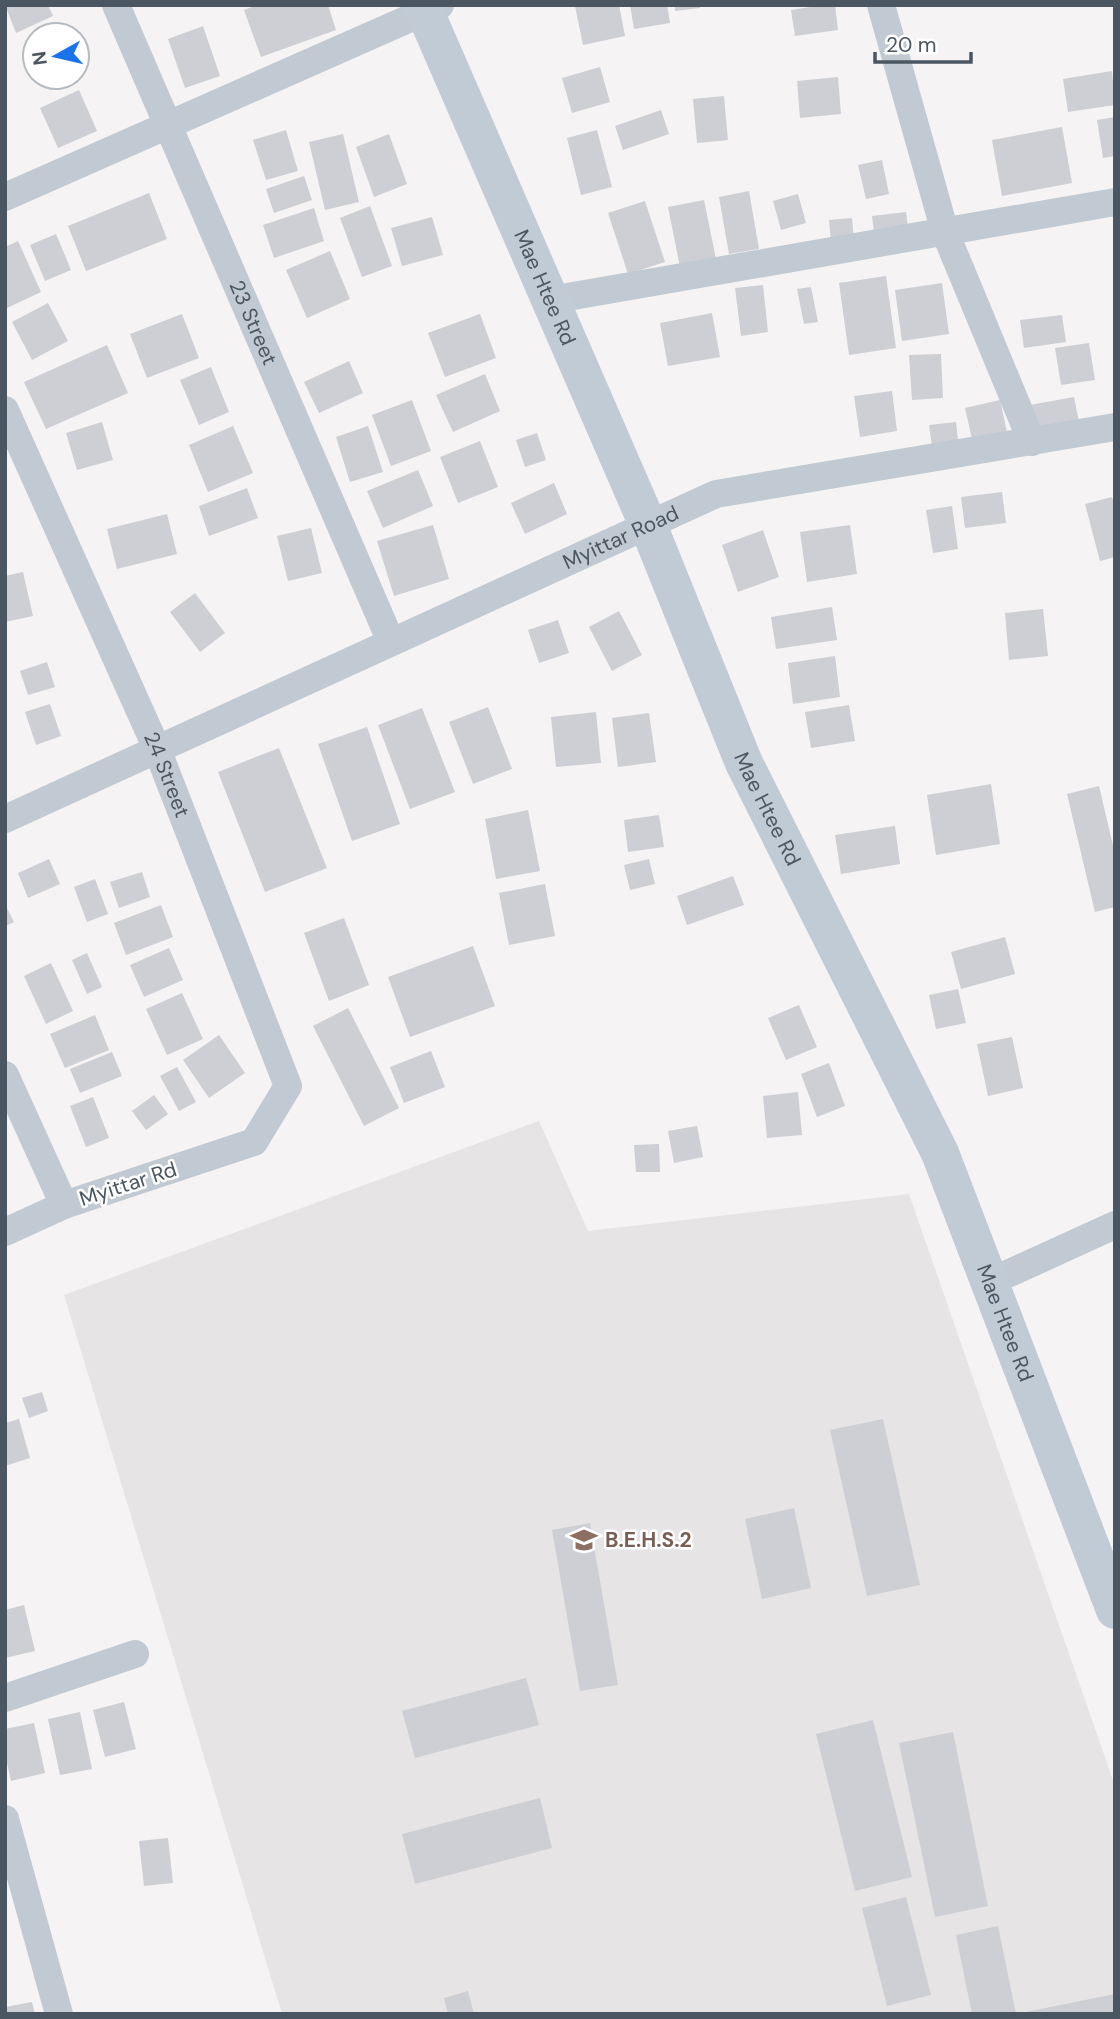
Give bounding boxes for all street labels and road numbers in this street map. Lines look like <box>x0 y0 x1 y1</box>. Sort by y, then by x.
street label: Mae Htee Rd <box>507 225 582 350</box>
street label: 23 Street <box>223 276 284 369</box>
street label: Myittar Road <box>558 499 683 576</box>
street label: 24 Street <box>137 727 196 821</box>
street label: Mae Htee Rd <box>727 748 807 870</box>
street label: Myittar Rd <box>76 1155 180 1213</box>
street label: Mae Htee Rd <box>970 1260 1040 1385</box>

